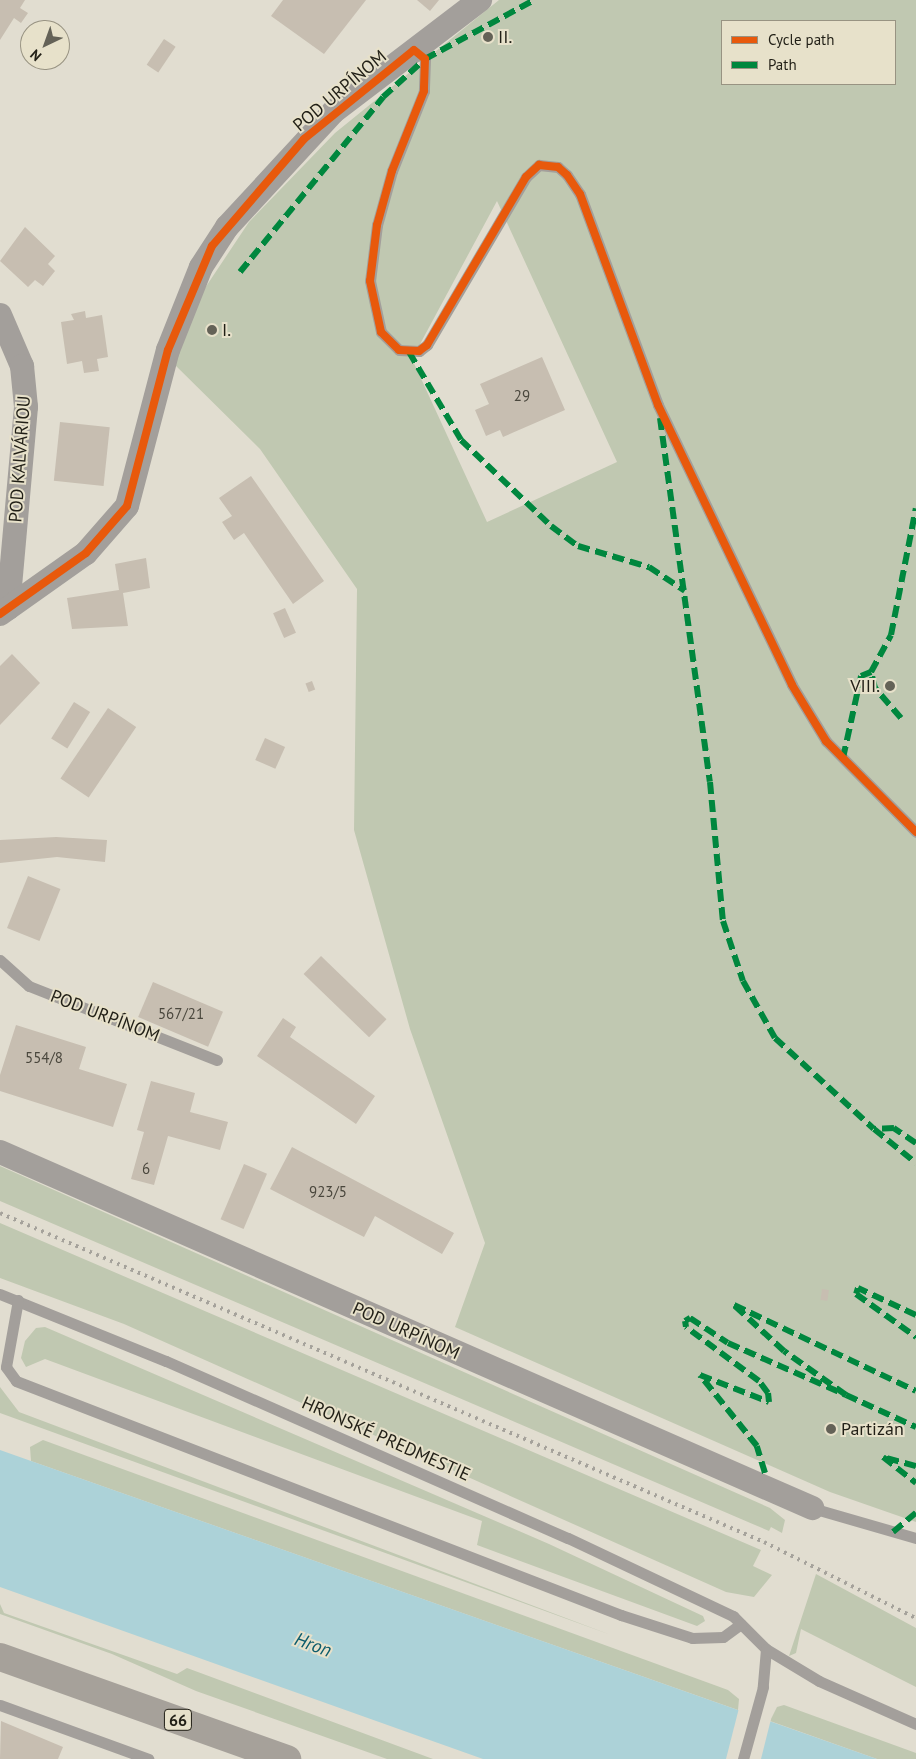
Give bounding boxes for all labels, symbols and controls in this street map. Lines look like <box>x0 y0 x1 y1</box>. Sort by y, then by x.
north arrow <box>20 20 70 70</box>
legend <box>721 20 896 85</box>
place label: II. <box>498 26 512 48</box>
text: Cycle path <box>768 30 834 49</box>
marker: II. <box>482 31 494 43</box>
text: N <box>26 46 45 65</box>
street label: POD URPÍNOM <box>289 46 391 136</box>
text: Path <box>768 55 797 74</box>
place label: I. <box>222 319 231 341</box>
marker: I. <box>206 324 218 336</box>
house number: 29 <box>514 387 530 405</box>
street label: POD KALVÁRIOU <box>5 395 35 523</box>
place label: VIII. <box>850 675 880 697</box>
marker: VIII. <box>884 680 896 692</box>
street label: POD URPÍNOM <box>47 985 163 1047</box>
house number: 567/21 <box>158 1005 204 1023</box>
house number: 554/8 <box>25 1049 63 1067</box>
house number: 6 <box>142 1160 150 1178</box>
house number: 923/5 <box>309 1183 347 1201</box>
street label: POD URPÍNOM <box>349 1298 463 1364</box>
street label: HRONSKÉ PREDMESTIE <box>299 1392 473 1486</box>
place label: Partizán <box>841 1418 904 1440</box>
marker: Partizán <box>825 1423 837 1435</box>
water label: Hron <box>291 1628 335 1662</box>
road number: 66 <box>163 1706 193 1734</box>

